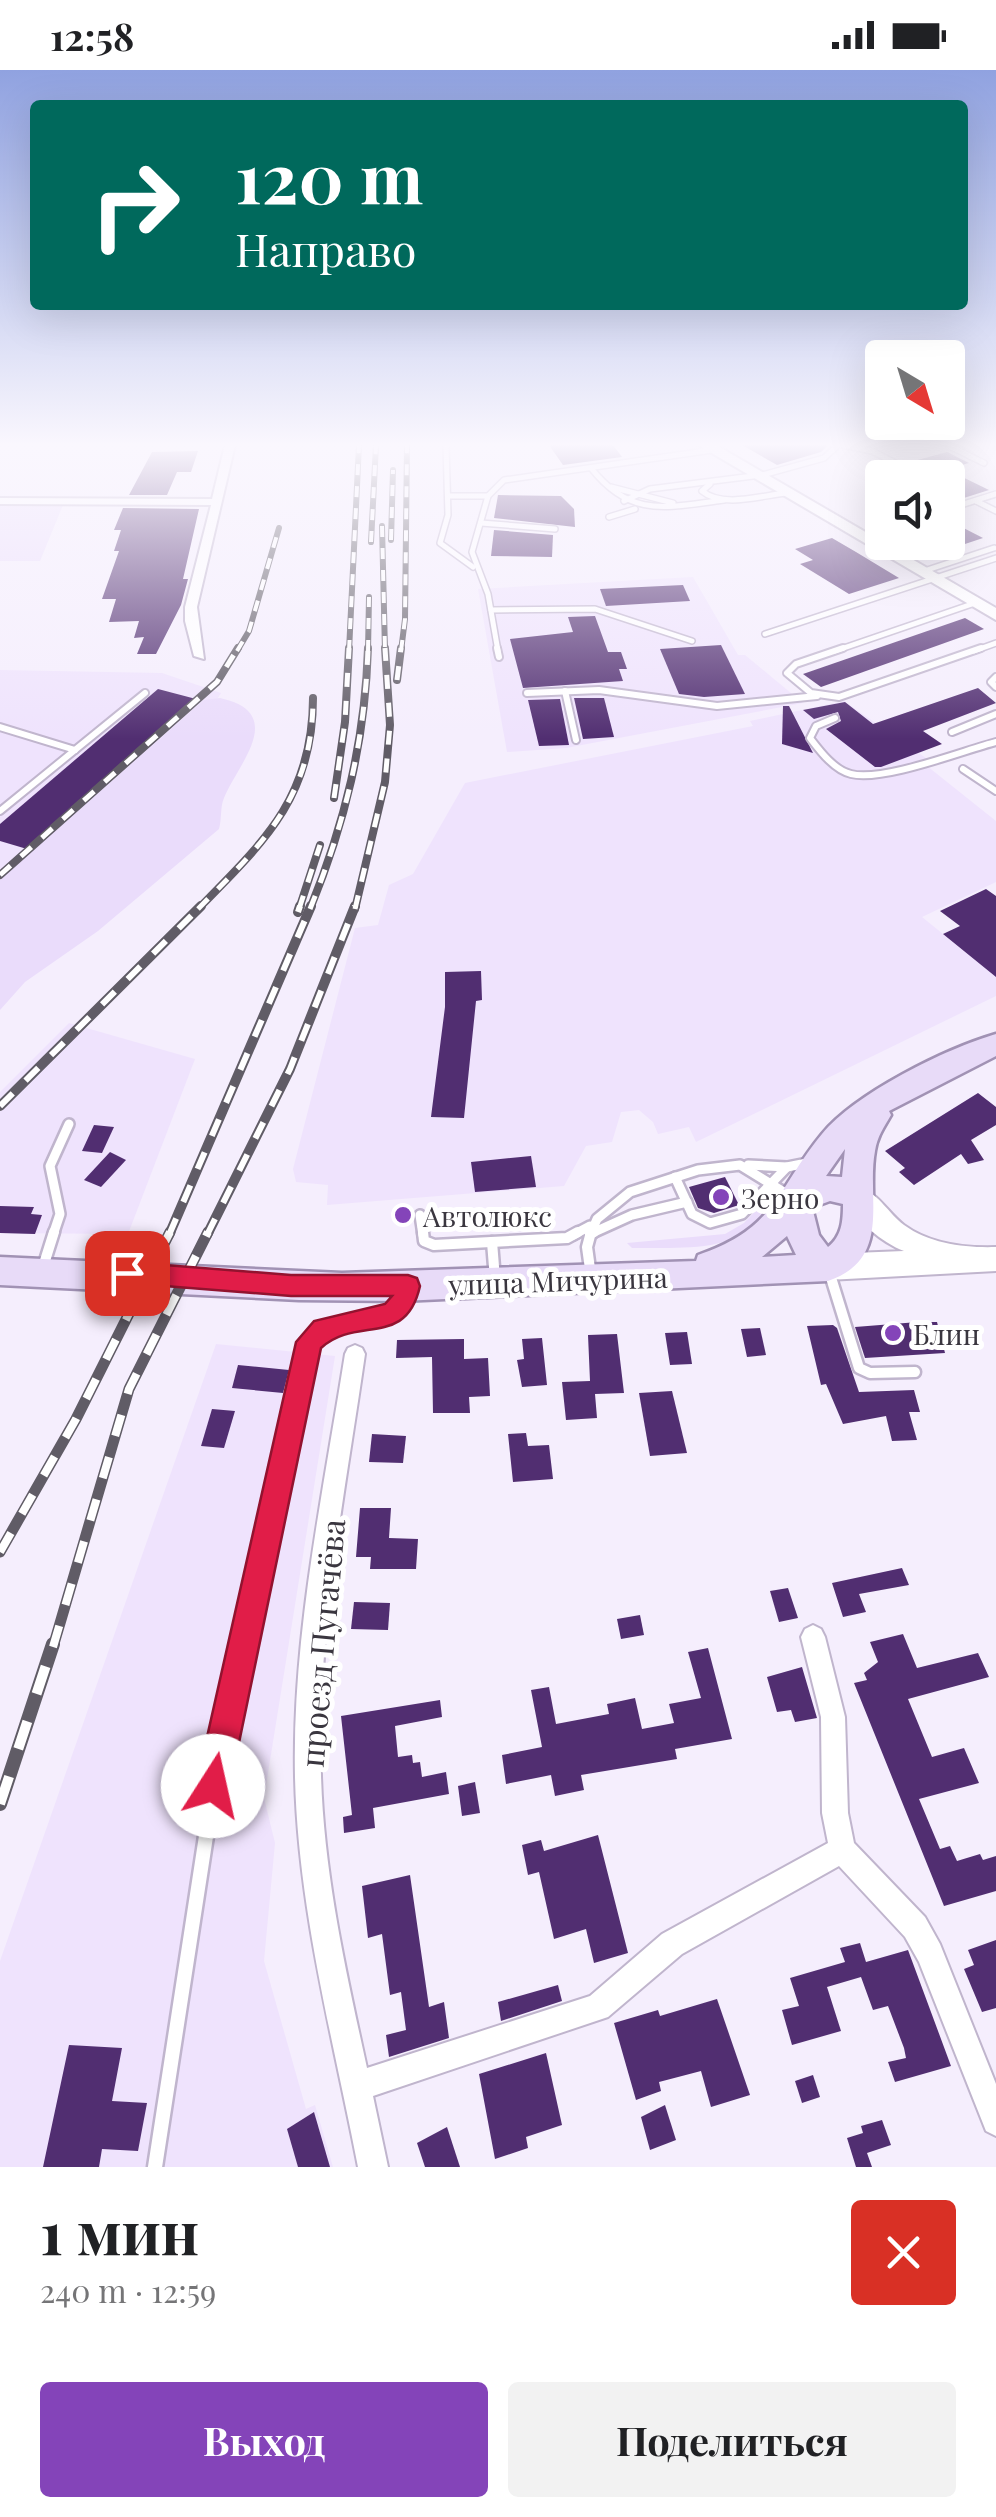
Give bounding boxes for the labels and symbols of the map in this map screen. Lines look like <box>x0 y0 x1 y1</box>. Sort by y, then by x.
north arrow <box>865 340 965 440</box>
place label: Зерно <box>741 1179 819 1216</box>
marker: Зерно <box>710 1186 732 1208</box>
place label: Автолюкс <box>422 1197 552 1234</box>
marker: Автолюкс <box>392 1204 414 1226</box>
pin <box>85 1231 170 1316</box>
street label: улица Мичурина <box>447 1258 668 1302</box>
place label: Блин <box>913 1315 980 1352</box>
marker: Блин <box>882 1322 904 1344</box>
street label: проезд Пугачёва <box>289 1517 353 1769</box>
position arrow <box>161 1734 265 1838</box>

